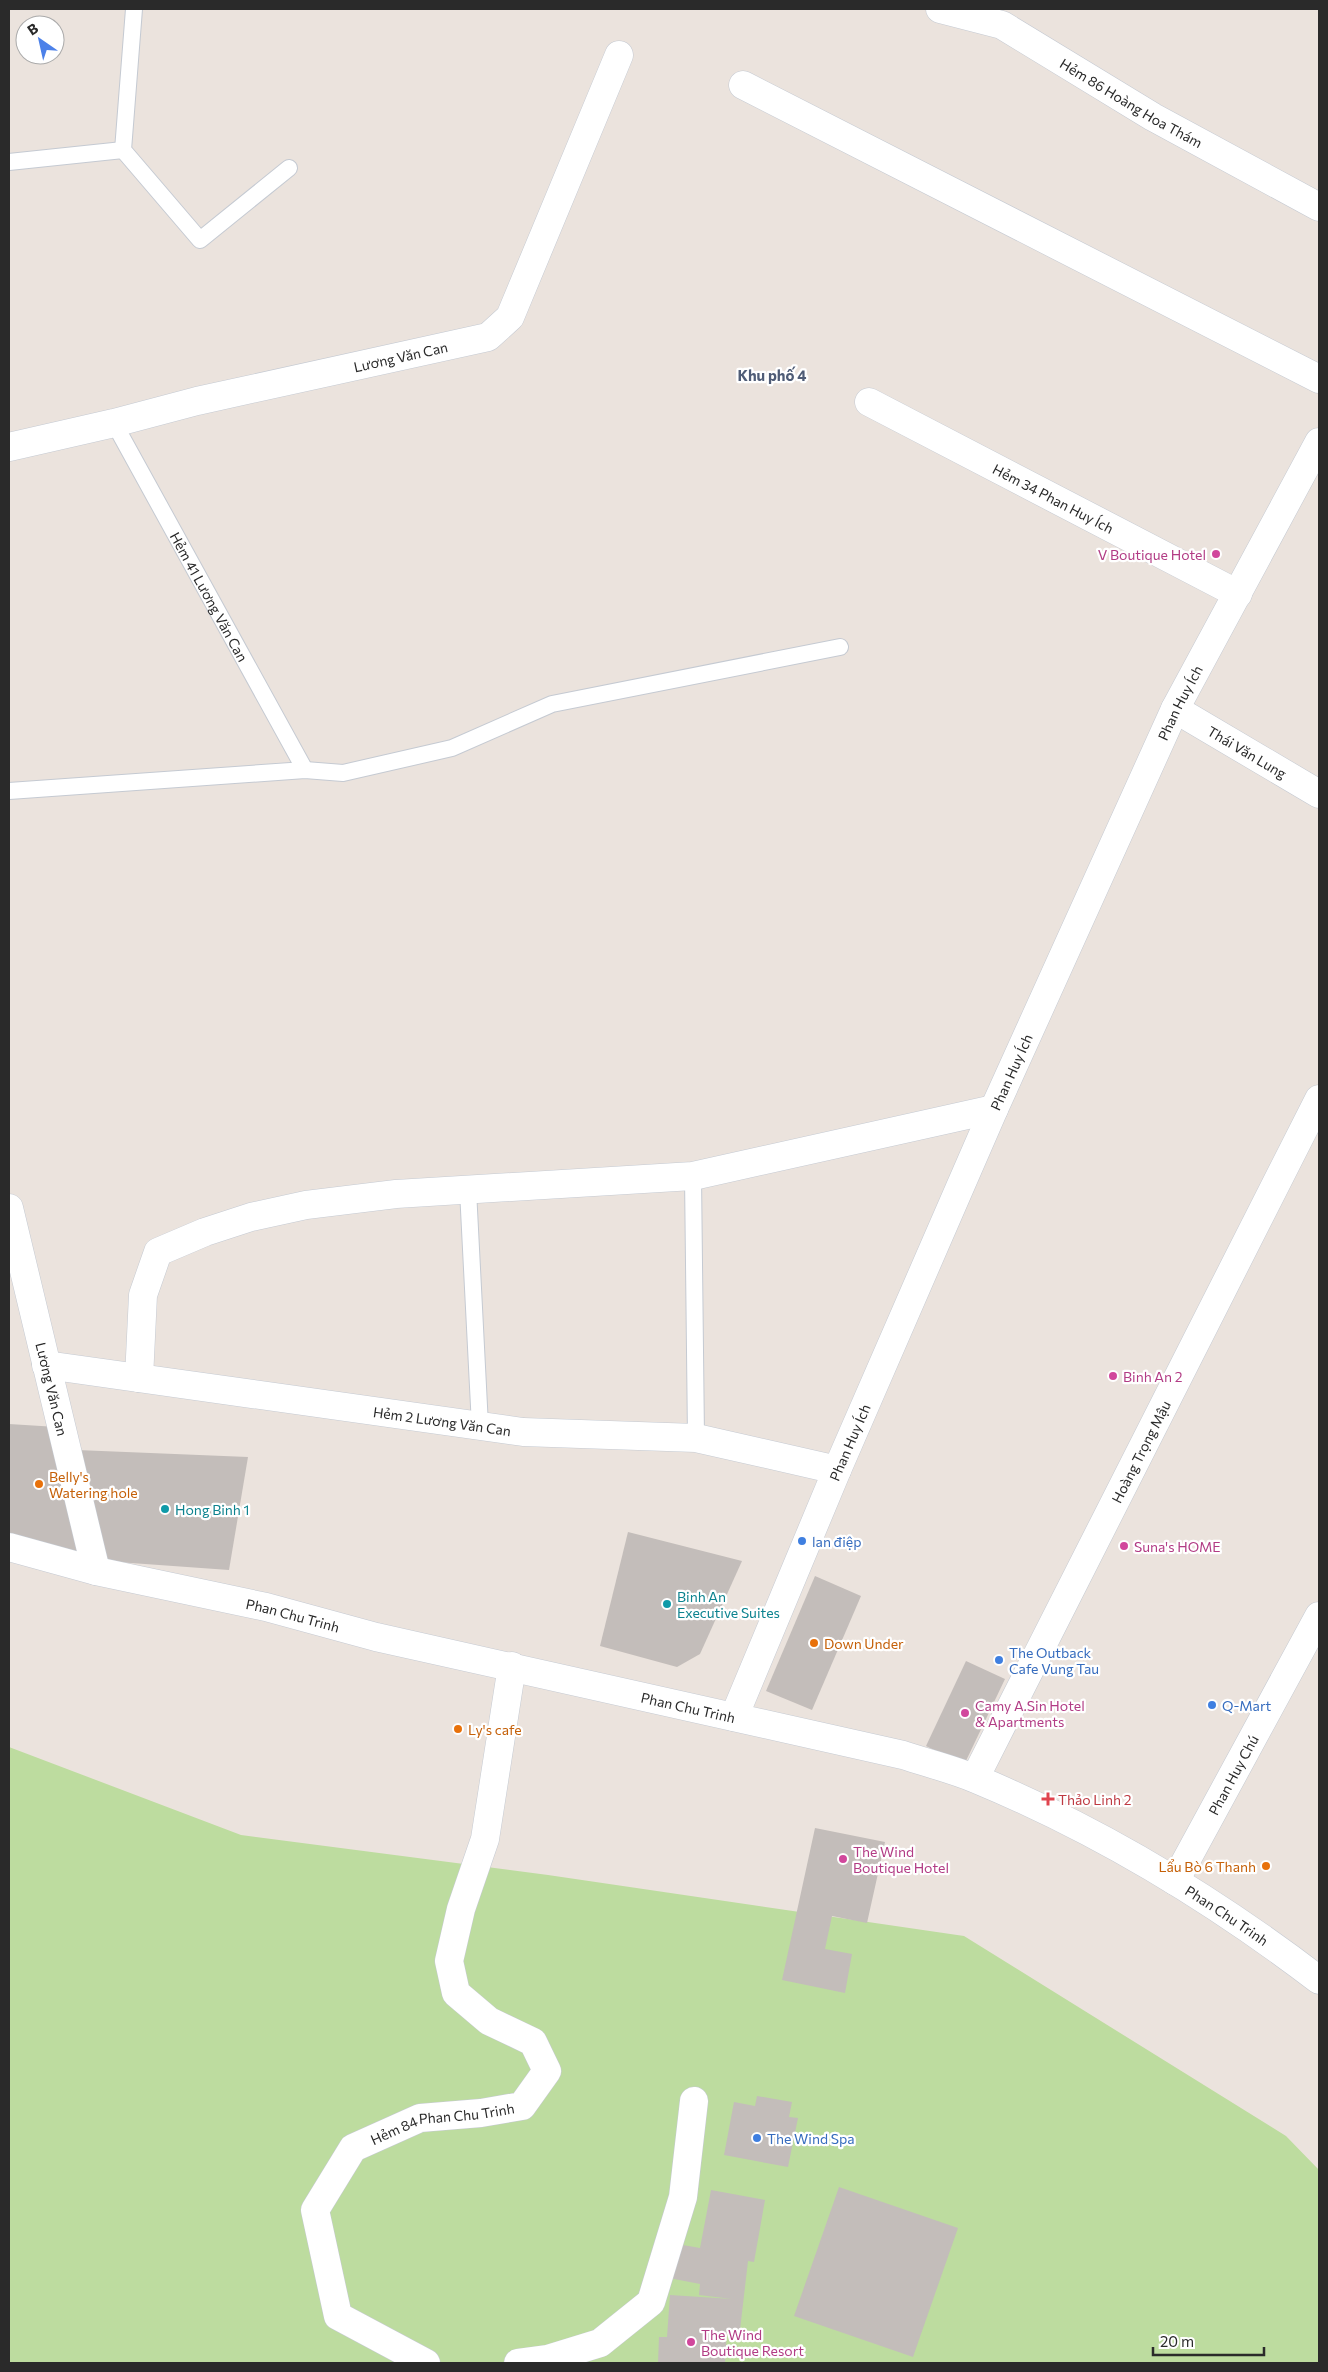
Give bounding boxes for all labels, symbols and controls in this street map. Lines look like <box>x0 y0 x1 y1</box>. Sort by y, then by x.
north arrow <box>15 15 65 65</box>
text: B <box>24 19 41 38</box>
street label: Hẻm 86 Hoàng Hoa Thám <box>1057 54 1206 151</box>
street label: Lương Văn Can <box>352 338 449 375</box>
district label: Khu phố 4 <box>737 366 807 384</box>
street label: Hẻm 34 Phan Huy Ích <box>990 460 1117 536</box>
street label: Hẻm 41 Lương Văn Can <box>167 529 252 664</box>
place label: V Boutique Hotel <box>1098 546 1206 563</box>
marker: V Boutique Hotel <box>1210 548 1222 560</box>
street label: Phan Huy Ích <box>1154 662 1206 743</box>
street label: Thái Văn Lung <box>1205 722 1290 782</box>
street label: Phan Huy Ích <box>986 1031 1035 1113</box>
street label: Lương Văn Can <box>33 1340 72 1437</box>
place label: Binh An 2 <box>1123 1368 1183 1385</box>
marker: Binh An 2 <box>1107 1370 1119 1382</box>
street label: Hoàng Trọng Mậu <box>1107 1397 1173 1506</box>
street label: Phan Huy Ích <box>825 1401 873 1483</box>
street label: Hẻm 2 Lương Văn Can <box>372 1403 512 1439</box>
place label: Belly's Watering hole <box>49 1468 138 1501</box>
marker: Belly's Watering hole <box>33 1478 45 1490</box>
place label: Hong Binh 1 <box>175 1501 250 1518</box>
marker: Hong Binh 1 <box>159 1503 171 1515</box>
place label: lan điệp <box>812 1533 861 1550</box>
marker: lan điệp <box>796 1535 808 1547</box>
place label: Suna's HOME <box>1134 1538 1221 1555</box>
marker: Suna's HOME <box>1118 1540 1130 1552</box>
place label: Binh An Executive Suites <box>677 1588 780 1621</box>
street label: Phan Chu Trinh <box>245 1595 342 1635</box>
marker: Binh An Executive Suites <box>661 1598 673 1610</box>
place label: Down Under <box>824 1635 904 1652</box>
marker: Down Under <box>808 1637 820 1649</box>
place label: The Outback Cafe Vung Tau <box>1009 1644 1099 1677</box>
marker: The Outback Cafe Vung Tau <box>993 1654 1005 1666</box>
street label: Phan Chu Trinh <box>639 1688 737 1726</box>
place label: Camy A.Sin Hotel & Apartments <box>975 1697 1085 1730</box>
place label: Q-Mart <box>1222 1697 1271 1714</box>
marker: Q-Mart <box>1206 1699 1218 1711</box>
marker: Camy A.Sin Hotel & Apartments <box>959 1707 971 1719</box>
place label: Ly's cafe <box>468 1721 522 1738</box>
marker: Ly's cafe <box>452 1723 464 1735</box>
street label: Phan Huy Chú <box>1204 1732 1261 1818</box>
place label: Thảo Linh 2 <box>1058 1791 1132 1808</box>
marker: Thảo Linh 2 <box>1042 1793 1054 1805</box>
place label: The Wind Boutique Hotel <box>853 1843 949 1876</box>
marker: The Wind Boutique Hotel <box>837 1853 849 1865</box>
place label: Lẩu Bò 6 Thanh <box>1159 1858 1256 1875</box>
marker: Lẩu Bò 6 Thanh <box>1260 1860 1272 1872</box>
street label: Phan Chu Trinh <box>1183 1881 1272 1949</box>
street label: Hẻm 84 Phan Chu Trinh <box>368 2099 516 2148</box>
place label: The Wind Spa <box>767 2130 855 2147</box>
marker: The Wind Spa <box>751 2132 763 2144</box>
scale bar <box>1153 2324 1264 2356</box>
place label: The Wind Boutique Resort <box>701 2326 804 2359</box>
text: 20 m <box>1160 2332 1194 2350</box>
marker: The Wind Boutique Resort <box>685 2336 697 2348</box>

